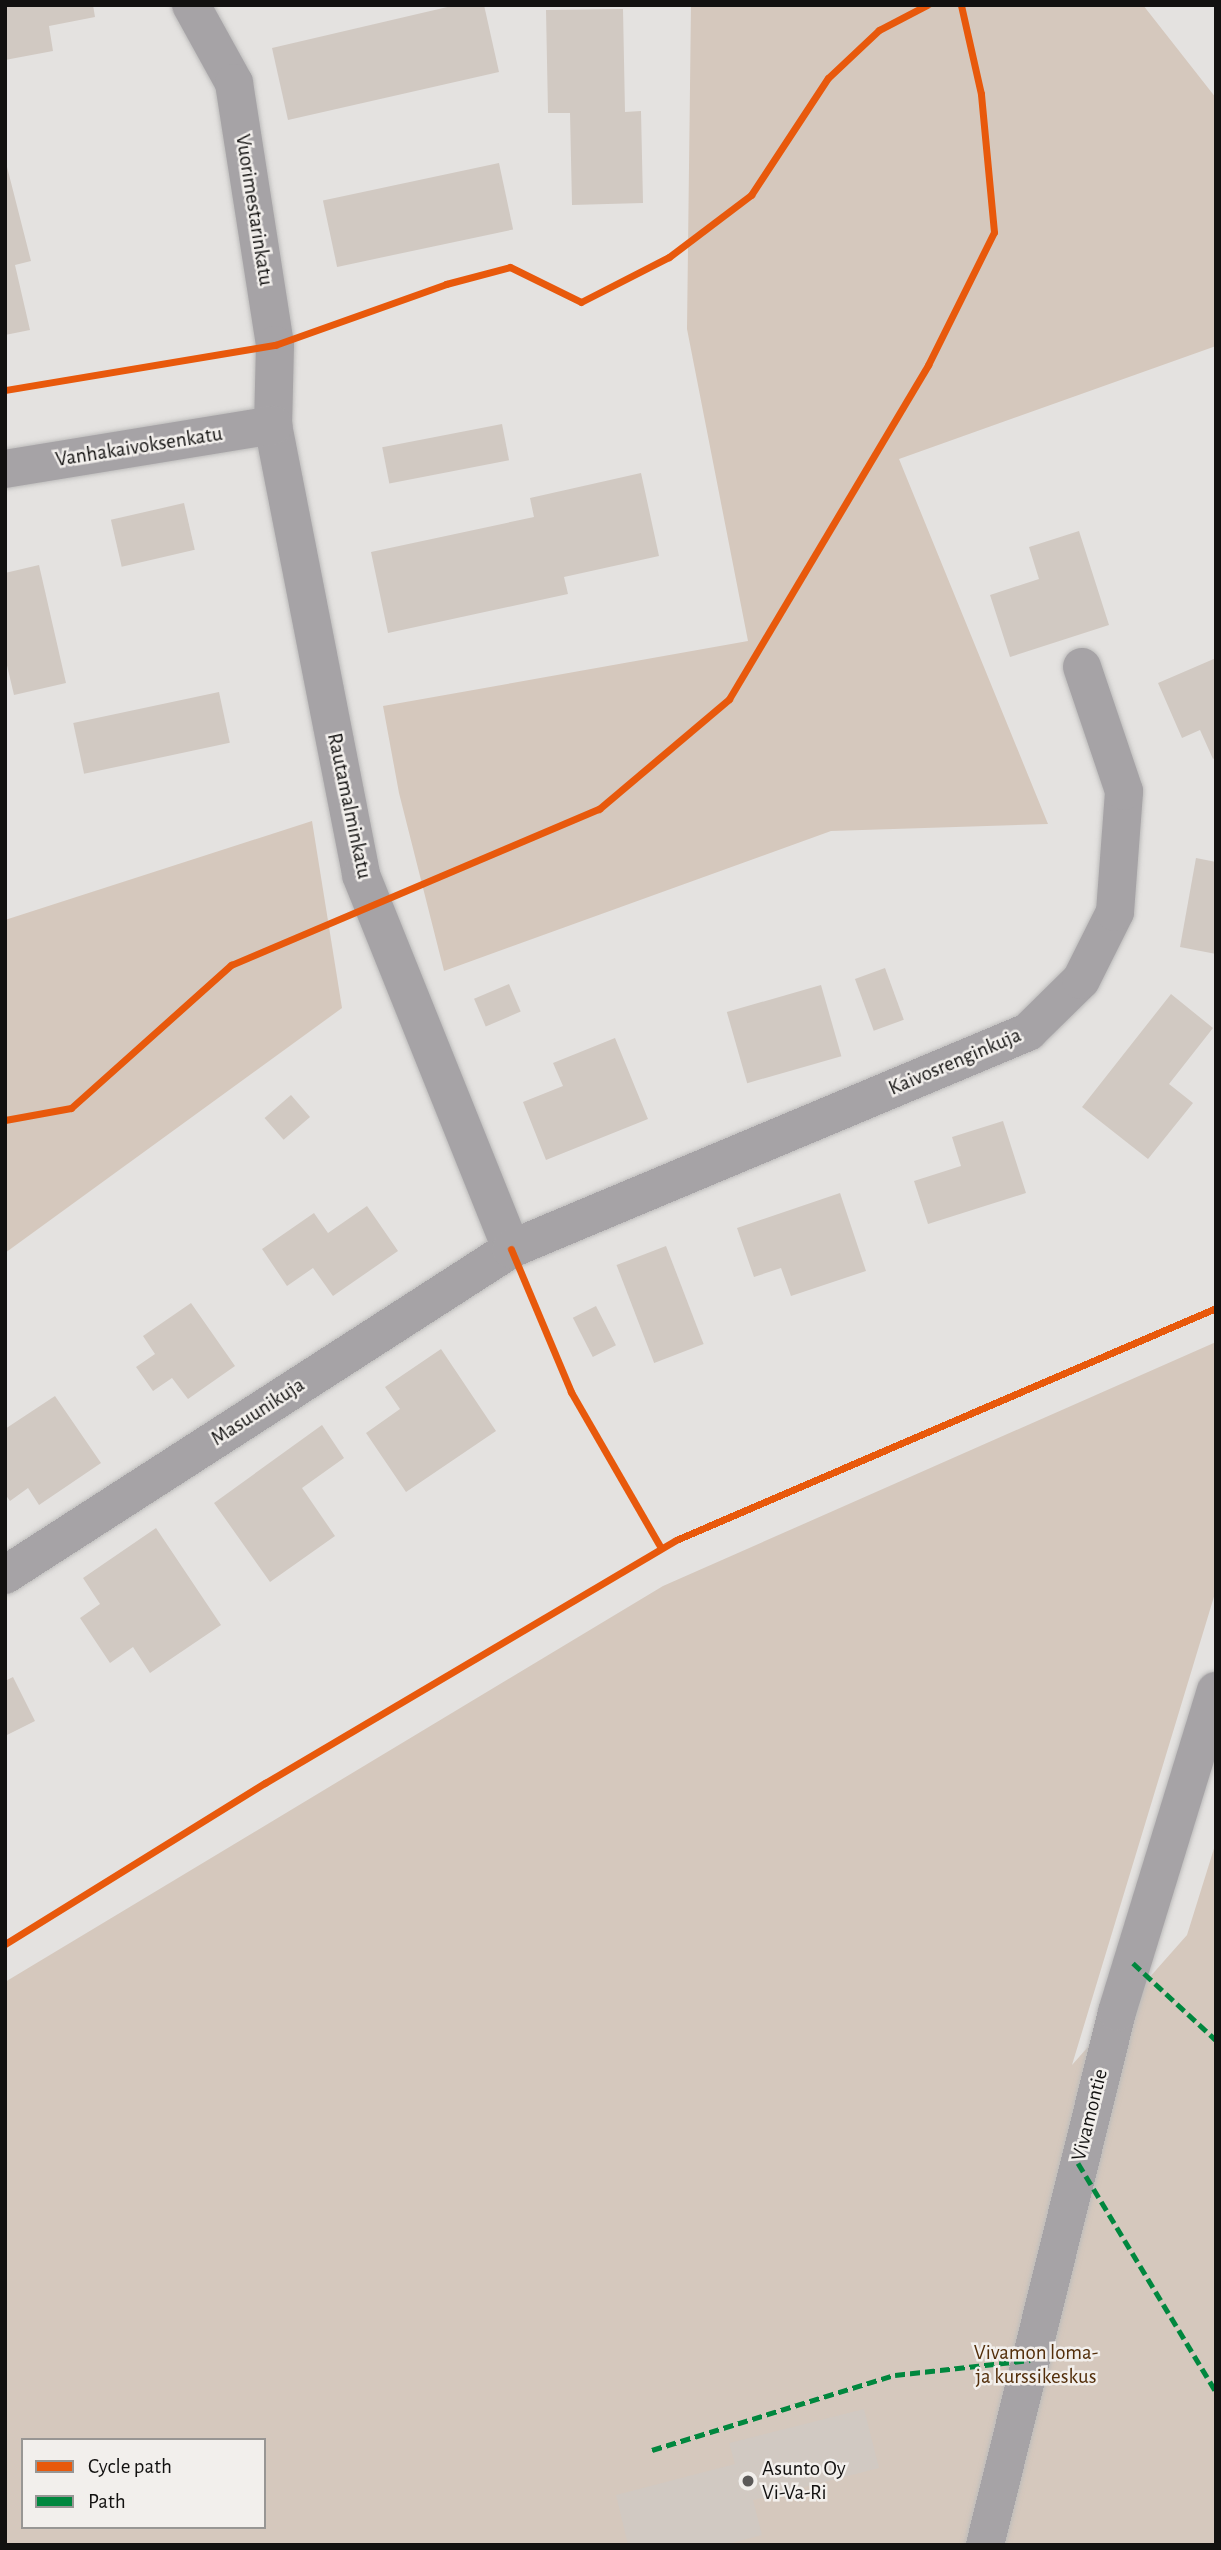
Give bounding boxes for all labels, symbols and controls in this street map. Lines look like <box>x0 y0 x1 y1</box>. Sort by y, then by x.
street label: Vuorimestarinkatu <box>230 133 278 287</box>
street label: Vanhakaivoksenkatu <box>54 421 224 473</box>
street label: Rautamalminkatu <box>321 731 377 881</box>
street label: Kaivosrenginkuja <box>885 1023 1025 1101</box>
street label: Masuunikuja <box>206 1372 310 1452</box>
street label: Vivamontie <box>1066 2066 1114 2164</box>
park label: Vivamon loma- ja kurssikeskus <box>974 2340 1098 2390</box>
legend <box>21 2438 266 2529</box>
text: Cycle path <box>88 2456 172 2477</box>
place label: Asunto Oy Vi-Va-Ri <box>762 2456 846 2506</box>
marker: Asunto Oy Vi-Va-Ri <box>740 2473 756 2489</box>
text: Path <box>88 2491 126 2512</box>

